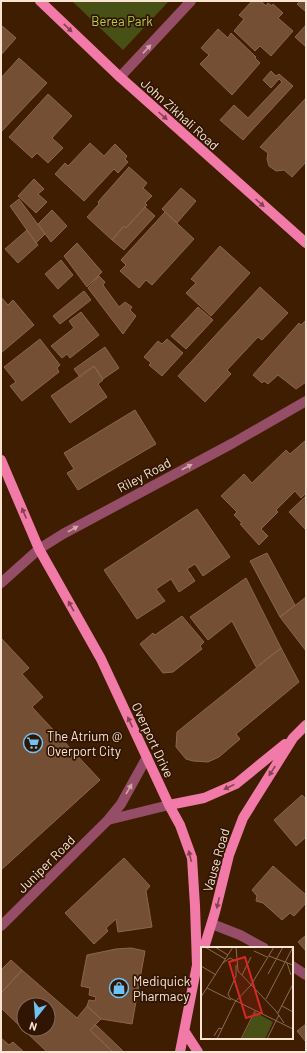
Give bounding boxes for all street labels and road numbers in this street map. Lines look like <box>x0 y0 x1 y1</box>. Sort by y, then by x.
street label: John Zikhali Road <box>138 75 222 153</box>
street label: Riley Road <box>114 454 174 496</box>
street label: Overport Drive <box>129 700 177 780</box>
street label: Vause Road <box>199 826 233 894</box>
street label: Juniper Road <box>14 832 78 896</box>

